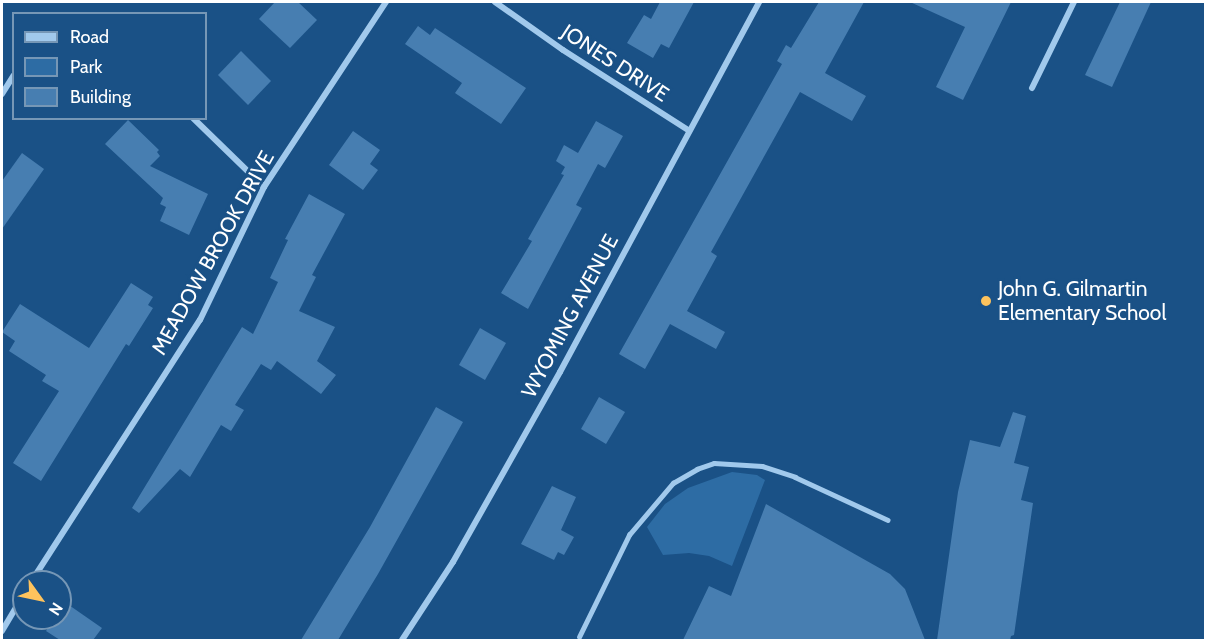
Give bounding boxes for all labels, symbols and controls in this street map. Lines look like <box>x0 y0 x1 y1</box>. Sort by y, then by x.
legend <box>12 12 207 120</box>
street label: JONES DRIVE <box>557 19 673 107</box>
text: Road <box>70 26 109 48</box>
text: Park <box>70 56 102 78</box>
text: Building <box>70 86 131 108</box>
street label: MEADOW BROOK DRIVE <box>146 147 280 359</box>
street label: WYOMING AVENUE <box>516 230 624 402</box>
place label: John G. Gilmartin Elementary School <box>998 276 1166 326</box>
marker: John G. Gilmartin Elementary School <box>979 294 993 308</box>
north arrow <box>12 570 72 630</box>
text: N <box>45 599 67 619</box>

